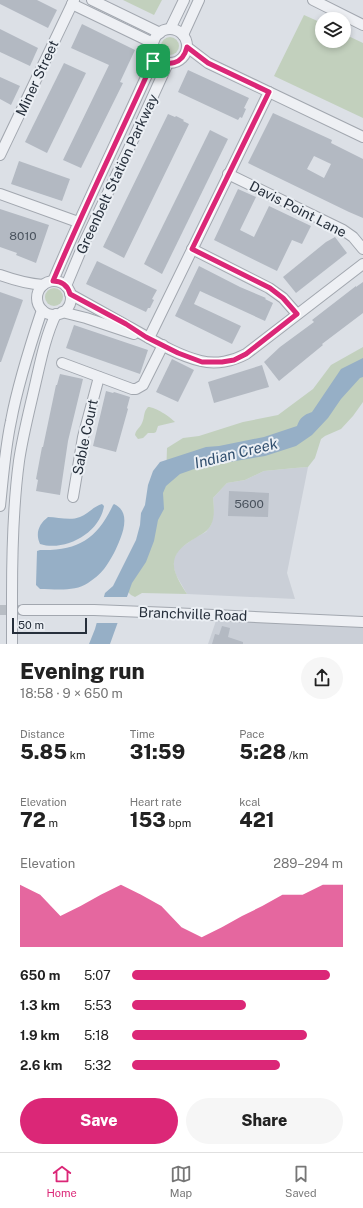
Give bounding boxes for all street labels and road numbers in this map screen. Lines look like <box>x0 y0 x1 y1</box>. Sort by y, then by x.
street label: Miner Street <box>12 38 62 118</box>
street label: Greenbelt Station Parkway <box>73 91 161 256</box>
street label: Davis Point Lane <box>247 178 349 240</box>
street label: Sable Court <box>69 398 101 476</box>
street label: Branchville Road <box>138 604 248 624</box>

